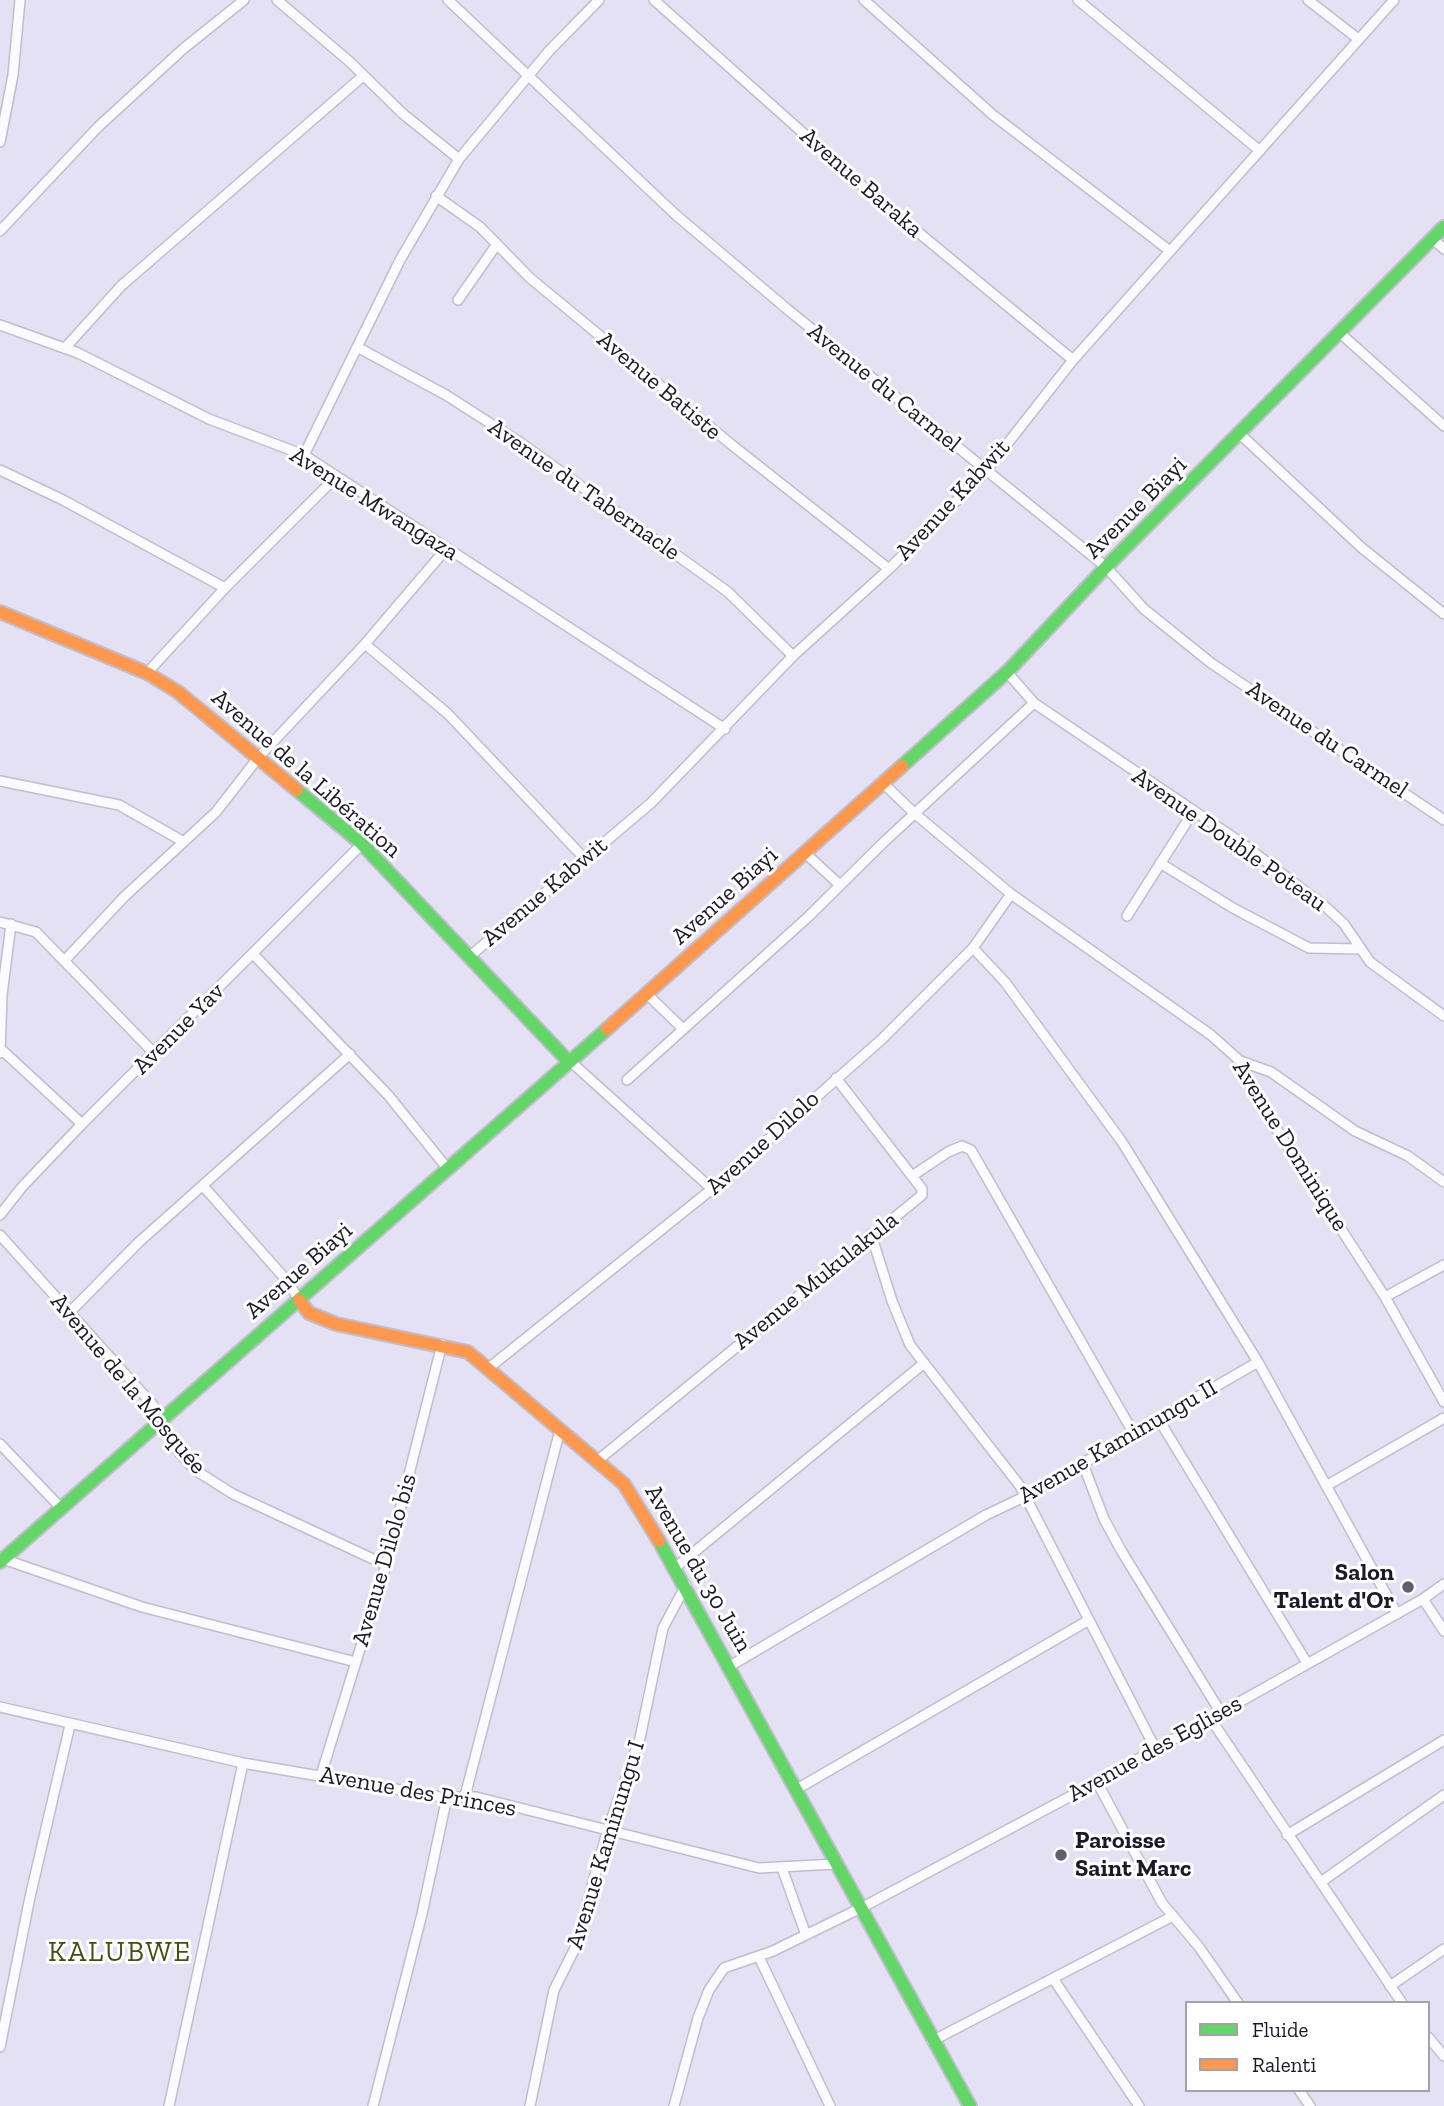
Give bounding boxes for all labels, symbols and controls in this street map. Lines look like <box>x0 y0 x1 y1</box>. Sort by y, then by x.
street label: Avenue Baraka <box>794 122 928 244</box>
street label: Avenue du Carmel <box>801 317 967 459</box>
street label: Avenue Batiste <box>591 326 727 446</box>
street label: Avenue du Tabernacle <box>483 413 685 567</box>
street label: Avenue Kabwit <box>890 433 1016 567</box>
street label: Avenue Mwangaza <box>285 441 463 567</box>
street label: Avenue Biayi <box>1079 451 1193 565</box>
street label: Avenue du Carmel <box>1241 675 1413 805</box>
street label: Avenue de la Libération <box>205 684 407 864</box>
street label: Avenue Double Poteau <box>1126 762 1332 918</box>
street label: Avenue Kabwit <box>476 831 614 953</box>
street label: Avenue Biayi <box>666 841 784 951</box>
street label: Avenue Yav <box>127 977 231 1081</box>
street label: Avenue Dominique <box>1226 1055 1354 1237</box>
street label: Avenue Dilolo <box>700 1085 826 1201</box>
street label: Avenue Mukulakula <box>728 1206 904 1356</box>
street label: Avenue Biayi <box>239 1217 359 1325</box>
street label: Avenue de la Mosquée <box>44 1288 212 1480</box>
street label: Avenue Kaminungu II <box>1014 1373 1222 1511</box>
street label: Avenue Dilolo bis <box>347 1470 423 1650</box>
street label: Avenue du 30 Juin <box>638 1480 758 1658</box>
place label: Salon Talent d'Or <box>1273 1559 1394 1615</box>
marker: Salon Talent d'Or <box>1400 1579 1416 1595</box>
street label: Avenue des Eglises <box>1063 1689 1247 1809</box>
street label: Avenue Kaminungu I <box>561 1737 651 1953</box>
street label: Avenue des Princes <box>317 1761 519 1823</box>
place label: Paroisse Saint Marc <box>1075 1827 1191 1883</box>
marker: Paroisse Saint Marc <box>1053 1847 1069 1863</box>
district label: KALUBWE <box>49 1936 191 1970</box>
legend <box>1185 2001 1430 2092</box>
text: Fluide <box>1252 2017 1308 2042</box>
text: Ralenti <box>1252 2052 1316 2077</box>

